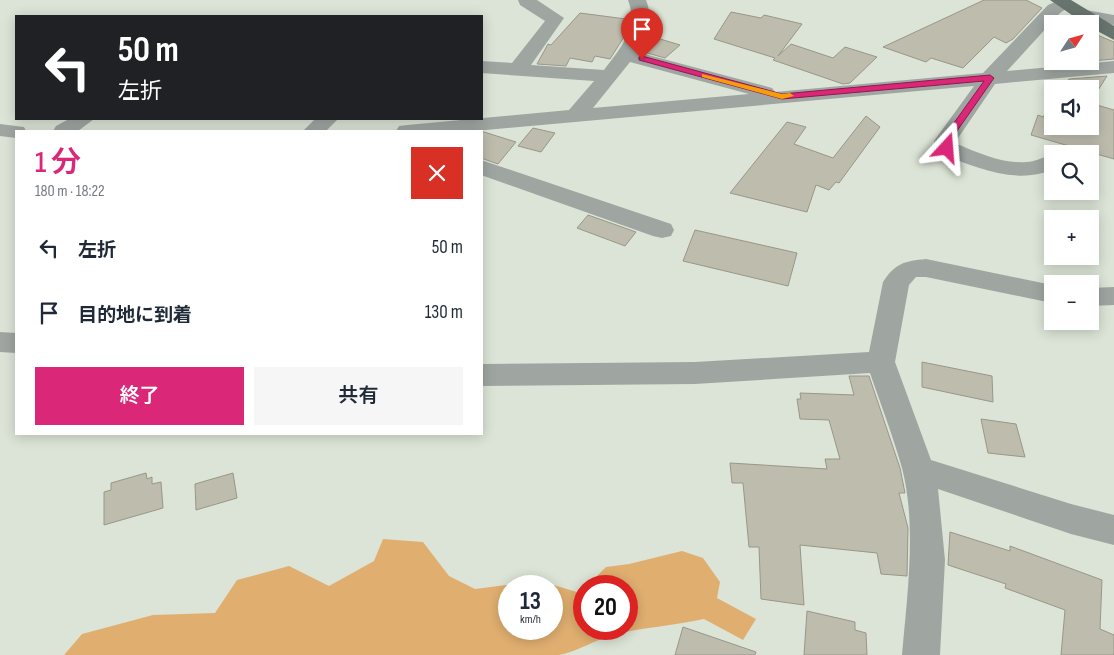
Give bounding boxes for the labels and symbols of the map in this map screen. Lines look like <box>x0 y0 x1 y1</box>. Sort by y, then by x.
pin <box>621 8 663 59</box>
north arrow <box>1044 15 1099 70</box>
position arrow <box>920 121 972 173</box>
speed limit sign: 20 <box>573 575 638 640</box>

